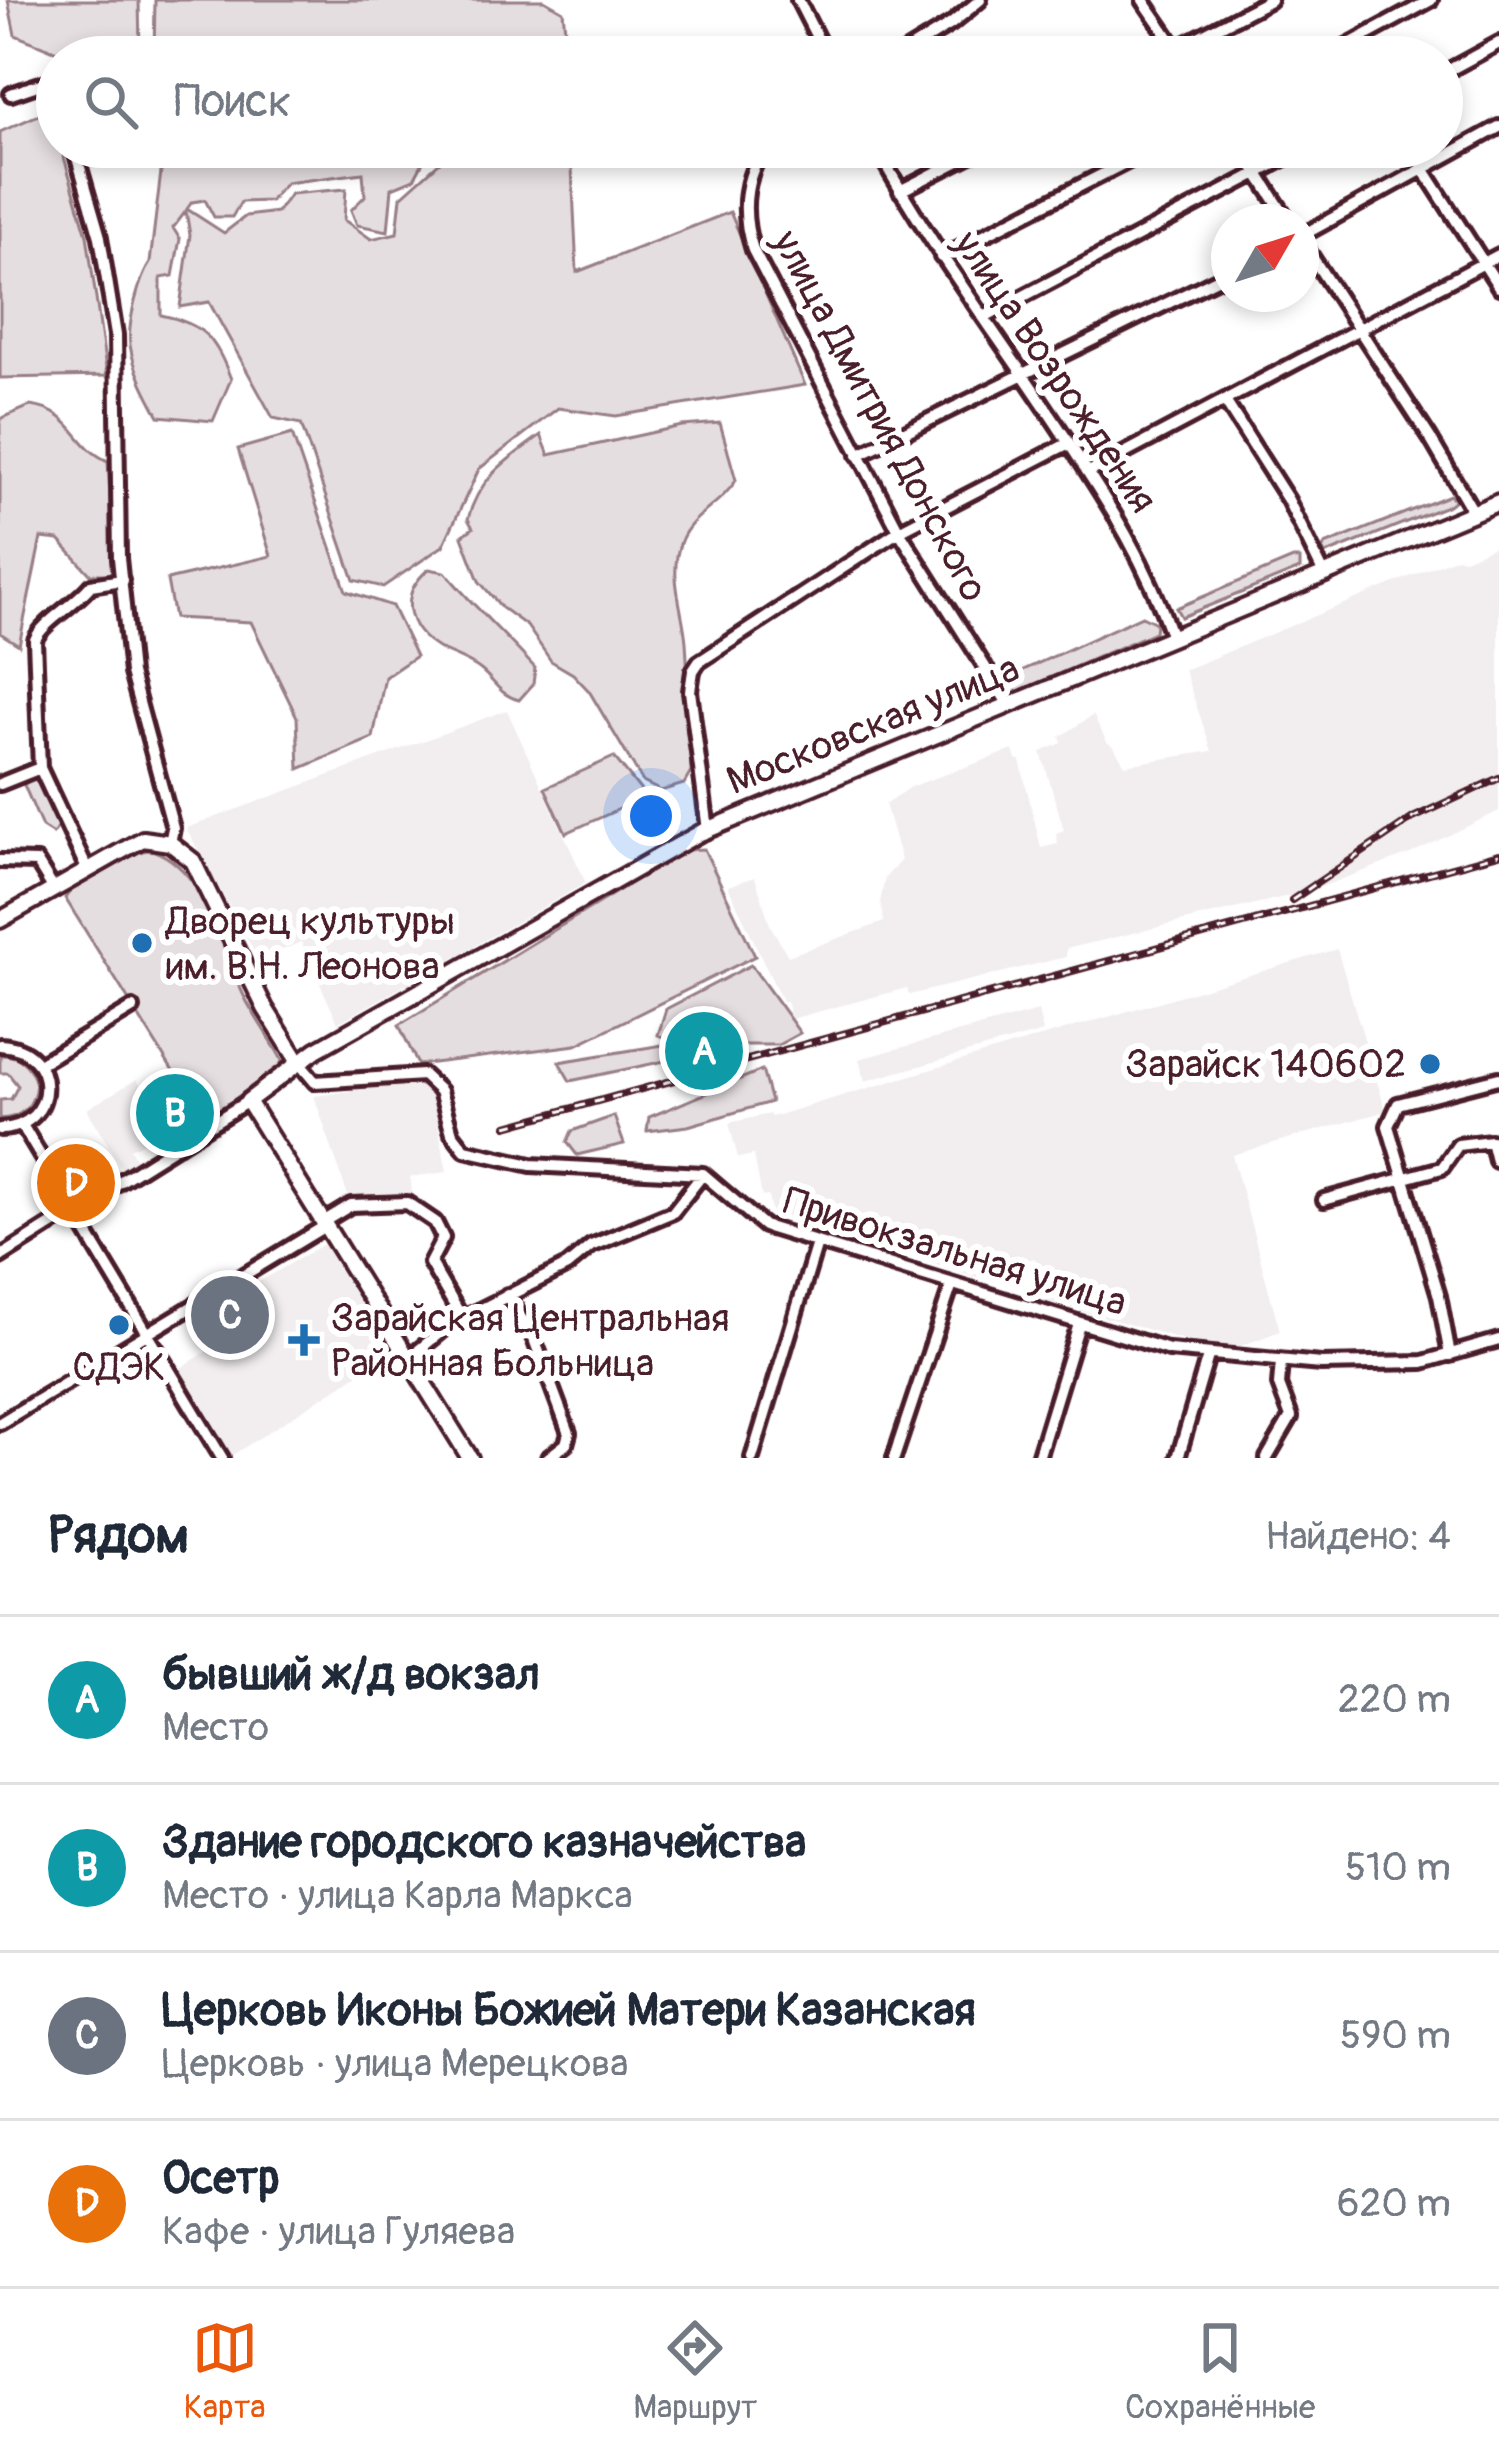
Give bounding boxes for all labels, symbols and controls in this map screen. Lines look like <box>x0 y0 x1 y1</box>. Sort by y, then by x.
search box <box>36 36 1463 168</box>
icon: search <box>78 69 144 135</box>
text: Поиск <box>174 74 291 130</box>
north arrow <box>1211 204 1319 312</box>
street label: улица Дмитрия Донского <box>761 221 999 610</box>
street label: улица Возрождения <box>942 221 1167 522</box>
street label: Московская улица <box>720 644 1026 806</box>
your location <box>621 786 681 846</box>
place label: Дворец культуры им. В.Н. Леонова <box>164 897 455 991</box>
marker: Дворец культуры им. В.Н. Леонова <box>129 930 155 956</box>
pin: A <box>665 1006 743 1096</box>
place label: Зарайск 140602 <box>1125 1040 1406 1089</box>
marker: Зарайск 140602 <box>1417 1051 1443 1077</box>
pin: B <box>136 1068 214 1158</box>
pin: D <box>37 1138 115 1228</box>
street label: Привокзальная улица <box>777 1176 1133 1328</box>
pin: C <box>191 1270 269 1360</box>
place label: Зарайская Центральная Районная Больница <box>331 1294 730 1388</box>
marker: СДЭК <box>106 1312 132 1338</box>
marker: Зарайская Центральная Районная Больница <box>288 1324 320 1356</box>
place label: СДЭК <box>72 1343 166 1392</box>
text: Рядом <box>48 1504 189 1568</box>
text: Найдено: 4 <box>1265 1512 1451 1561</box>
text: бывший ж/д вокзал <box>162 1647 540 1703</box>
text: A <box>74 1675 100 1724</box>
text: 220 m <box>1338 1675 1451 1724</box>
text: Место <box>162 1703 269 1752</box>
text: Здание городского казначейства <box>162 1815 806 1871</box>
text: B <box>76 1843 98 1892</box>
text: 510 m <box>1345 1843 1451 1892</box>
text: Место · улица Карла Маркса <box>162 1871 633 1920</box>
text: Церковь Иконы Божией Матери Казанская <box>162 1983 976 2039</box>
text: C <box>75 2011 99 2060</box>
text: 590 m <box>1340 2011 1451 2060</box>
text: Церковь · улица Мерецкова <box>162 2039 628 2088</box>
text: Осетр <box>162 2151 279 2207</box>
text: D <box>75 2179 99 2228</box>
text: 620 m <box>1337 2179 1451 2228</box>
text: Кафе · улица Гуляева <box>162 2207 515 2256</box>
tab: Карта <box>184 2315 266 2428</box>
tab: Маршрут <box>633 2315 757 2428</box>
tab: Сохранённые <box>1125 2315 1315 2428</box>

